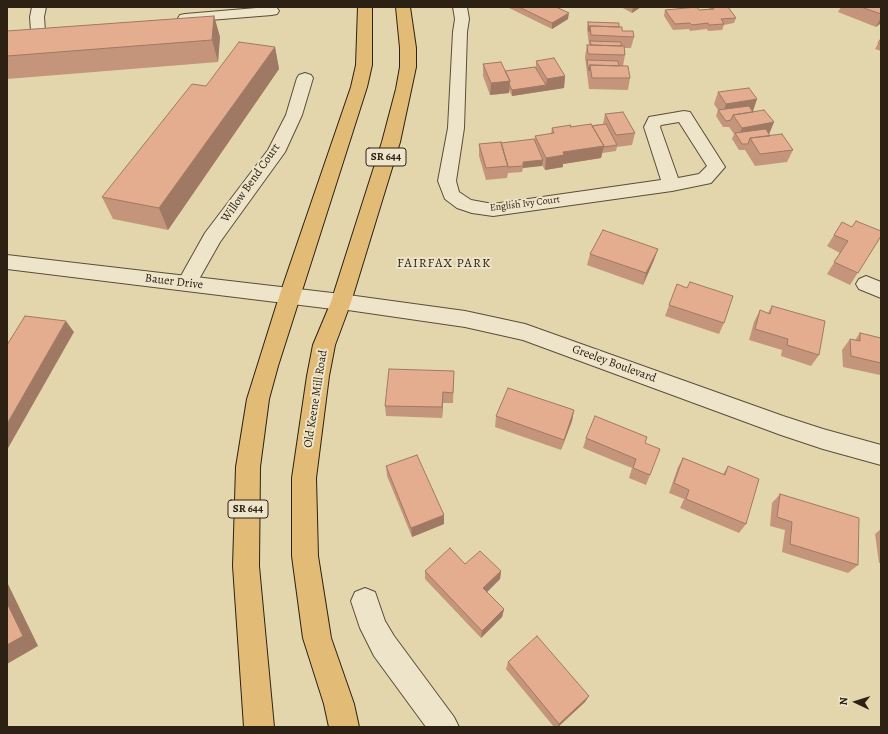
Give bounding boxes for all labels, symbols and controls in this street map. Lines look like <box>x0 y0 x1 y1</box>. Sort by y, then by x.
street label: Willow Bend Court <box>219 141 283 225</box>
road number: SR 644 <box>366 148 406 166</box>
street label: English Ivy Court <box>489 194 561 214</box>
district label: FAIRFAX PARK <box>397 256 491 272</box>
street label: Bauer Drive <box>144 271 204 293</box>
street label: Greeley Boulevard <box>570 342 658 386</box>
street label: Old Keene Mill Road <box>301 349 331 449</box>
road number: SR 644 <box>228 500 268 518</box>
north arrow <box>836 682 876 722</box>
text: N <box>836 697 851 706</box>

